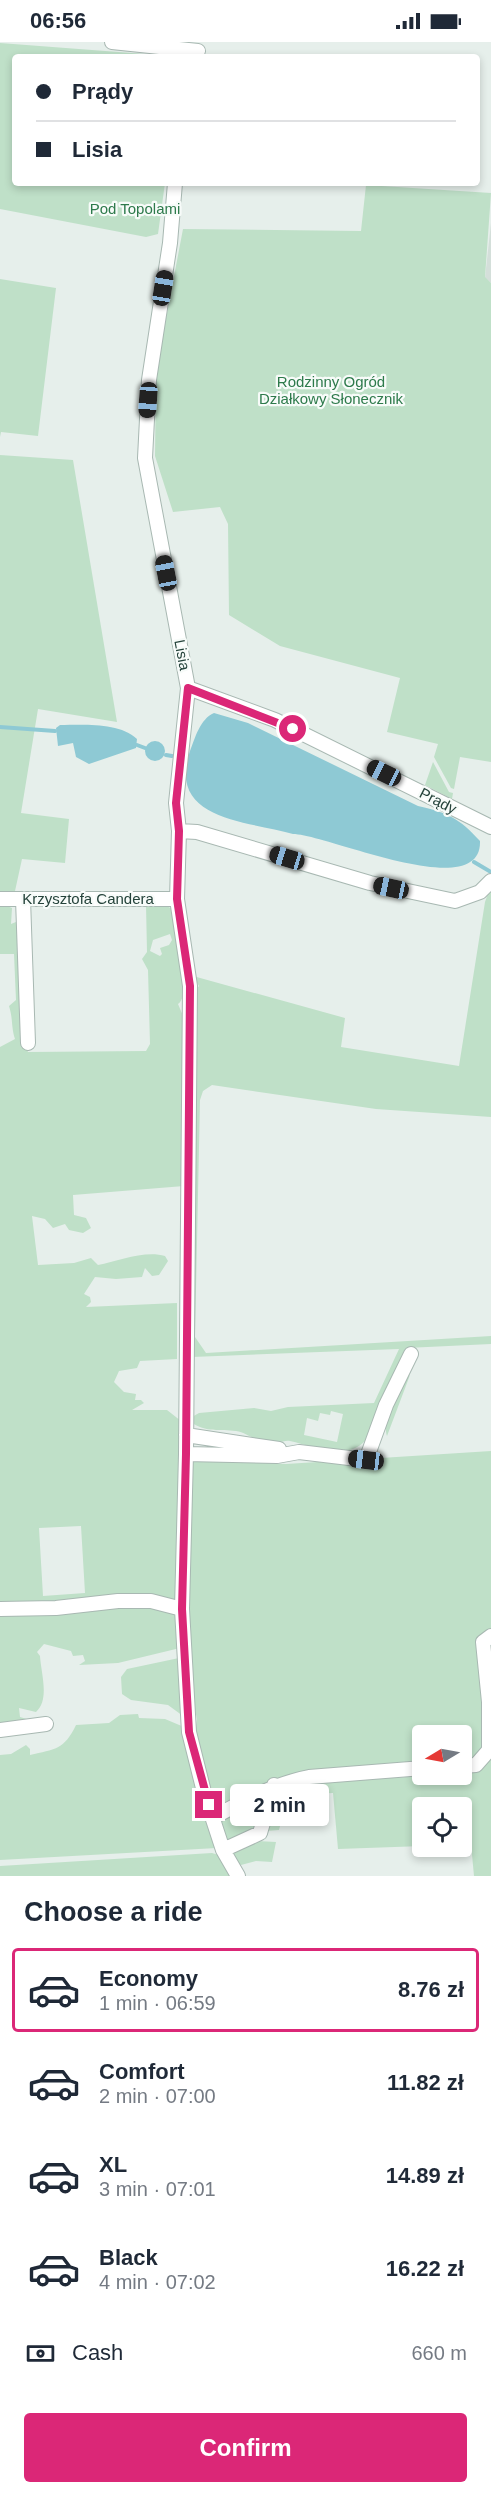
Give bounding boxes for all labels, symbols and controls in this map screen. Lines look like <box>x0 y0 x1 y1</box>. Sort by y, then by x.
text: 06:56 <box>30 8 86 33</box>
text: Prądy <box>72 79 133 104</box>
text: Lisia <box>72 137 122 162</box>
park label: Pod Topolami <box>90 200 180 217</box>
car <box>151 269 175 307</box>
park label: Rodzinny Ogród Działkowy Słonecznik <box>259 373 404 407</box>
car <box>138 381 158 419</box>
car <box>154 554 178 592</box>
street label: Lisia <box>171 638 194 672</box>
route start <box>279 715 306 742</box>
car <box>364 757 404 789</box>
street label: Prądy <box>417 784 460 817</box>
car <box>267 844 307 872</box>
car <box>372 875 410 901</box>
street label: Krzysztofa Candera <box>22 890 155 907</box>
car <box>347 1449 385 1471</box>
north arrow <box>412 1725 472 1785</box>
map controls <box>412 1725 472 1857</box>
callout: 2 min <box>230 1784 329 1826</box>
route end <box>195 1791 222 1818</box>
text: 2 min <box>253 1794 306 1816</box>
button: locate <box>412 1797 472 1857</box>
text: Choose a ride <box>24 1897 203 1927</box>
icon: car <box>27 1963 81 2017</box>
text: Economy <box>99 1966 198 1991</box>
text: 8.76 zł <box>398 1977 464 2002</box>
text: 1 min · 06:59 <box>99 1992 216 2014</box>
icon: car <box>27 2056 81 2110</box>
text: Comfort <box>99 2059 185 2084</box>
text: 11.82 zł <box>387 2070 464 2095</box>
text: 2 min · 07:00 <box>99 2085 216 2107</box>
icon: car <box>27 2149 81 2203</box>
text: XL <box>99 2152 127 2177</box>
text: 14.89 zł <box>386 2163 464 2188</box>
text: 3 min · 07:01 <box>99 2178 216 2200</box>
icon: car <box>27 2242 81 2296</box>
text: Black <box>99 2245 158 2270</box>
text: 16.22 zł <box>386 2256 464 2281</box>
text: 4 min · 07:02 <box>99 2271 216 2293</box>
icon: cash <box>24 2337 57 2370</box>
text: Cash <box>72 2340 123 2365</box>
text: 660 m <box>411 2342 467 2364</box>
button: Confirm <box>24 2413 467 2482</box>

